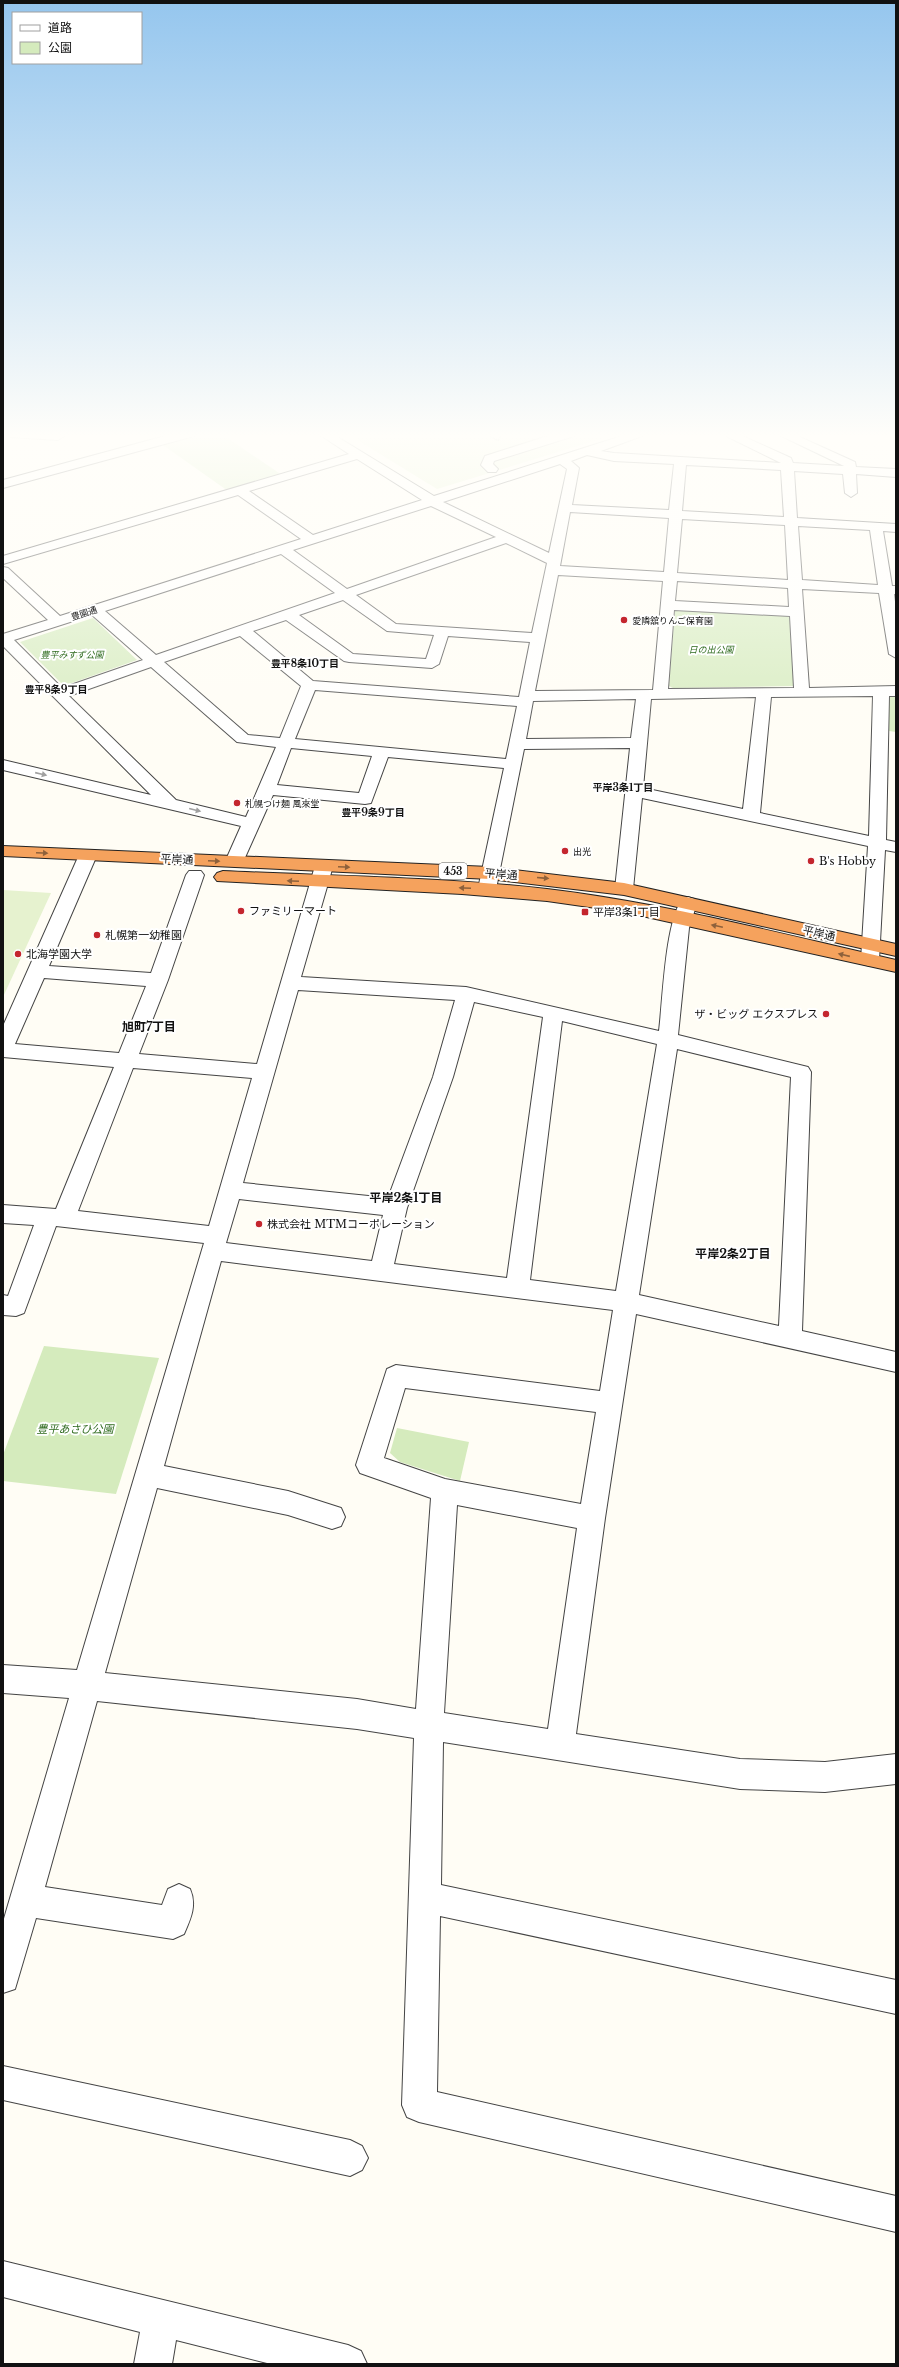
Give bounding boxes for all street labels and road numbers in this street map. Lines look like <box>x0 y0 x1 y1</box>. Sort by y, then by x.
street label: 豊園通 <box>69 604 99 622</box>
street label: 平岸通 <box>160 851 194 867</box>
road number: 453 <box>439 863 467 879</box>
street label: 平岸通 <box>484 866 518 882</box>
street label: 平岸通 <box>801 922 837 944</box>

